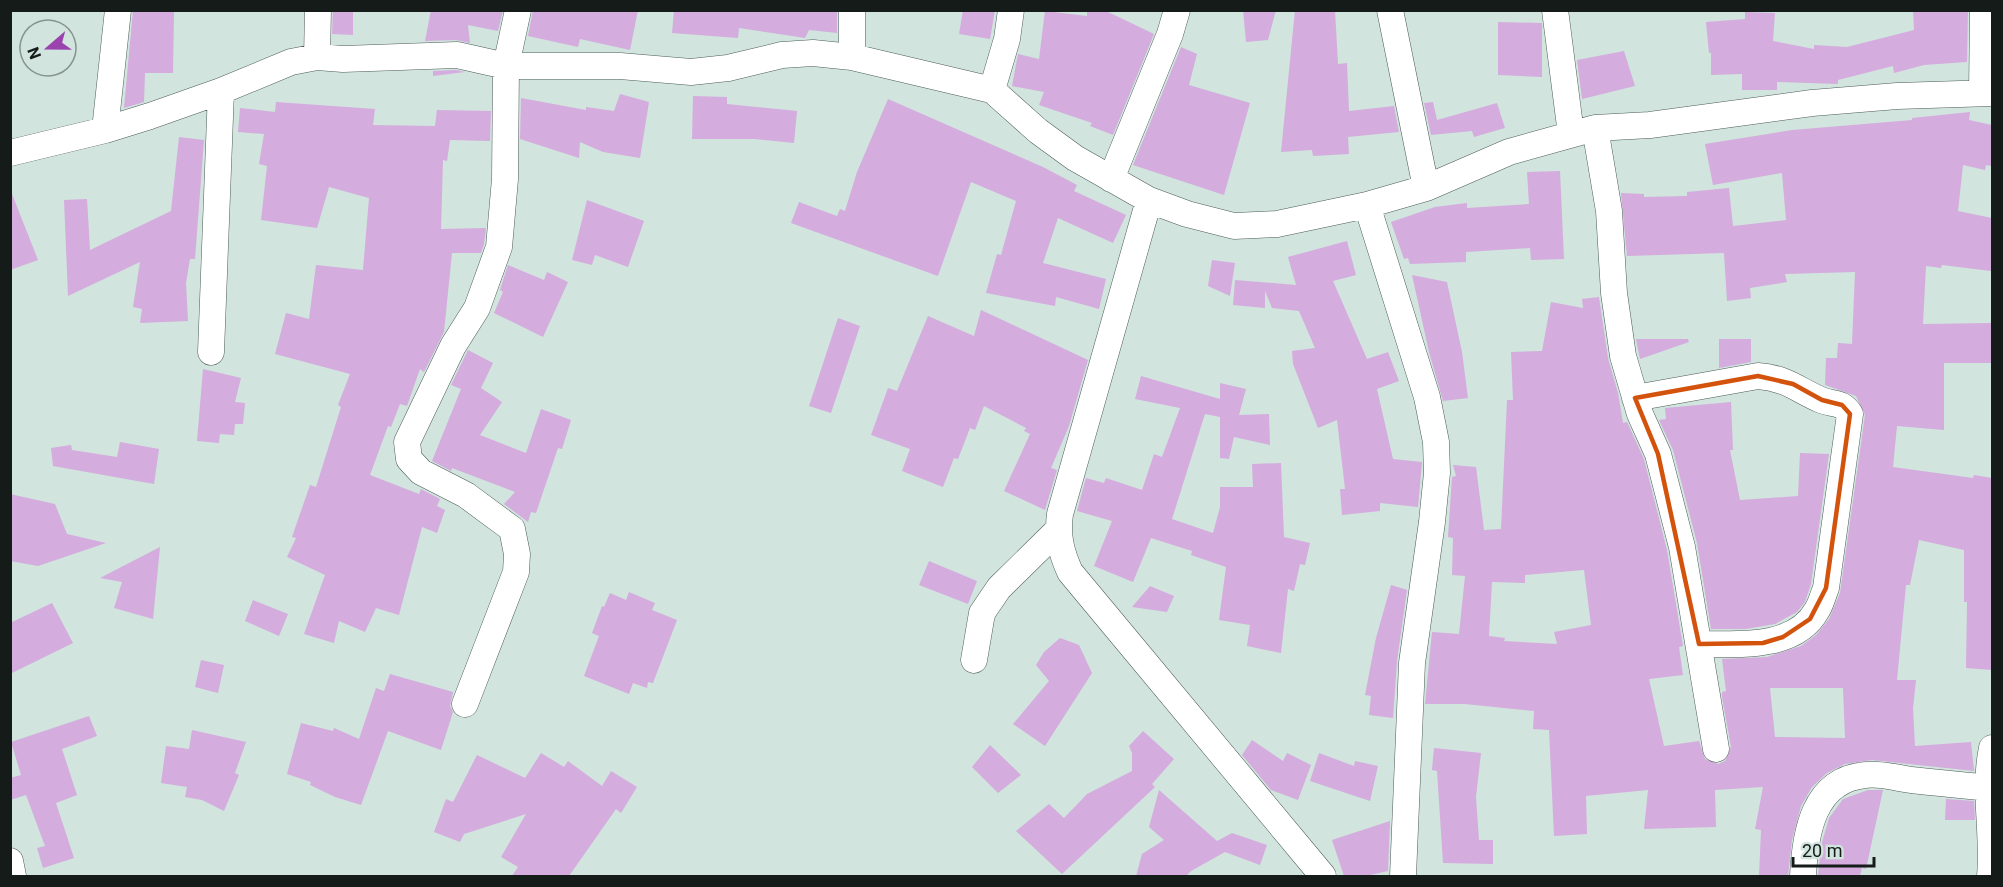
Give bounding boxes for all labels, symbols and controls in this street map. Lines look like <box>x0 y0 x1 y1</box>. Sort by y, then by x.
north arrow <box>18 18 78 78</box>
text: N <box>24 44 45 62</box>
scale bar <box>1793 830 1874 868</box>
text: 20 m <box>1802 840 1842 861</box>

